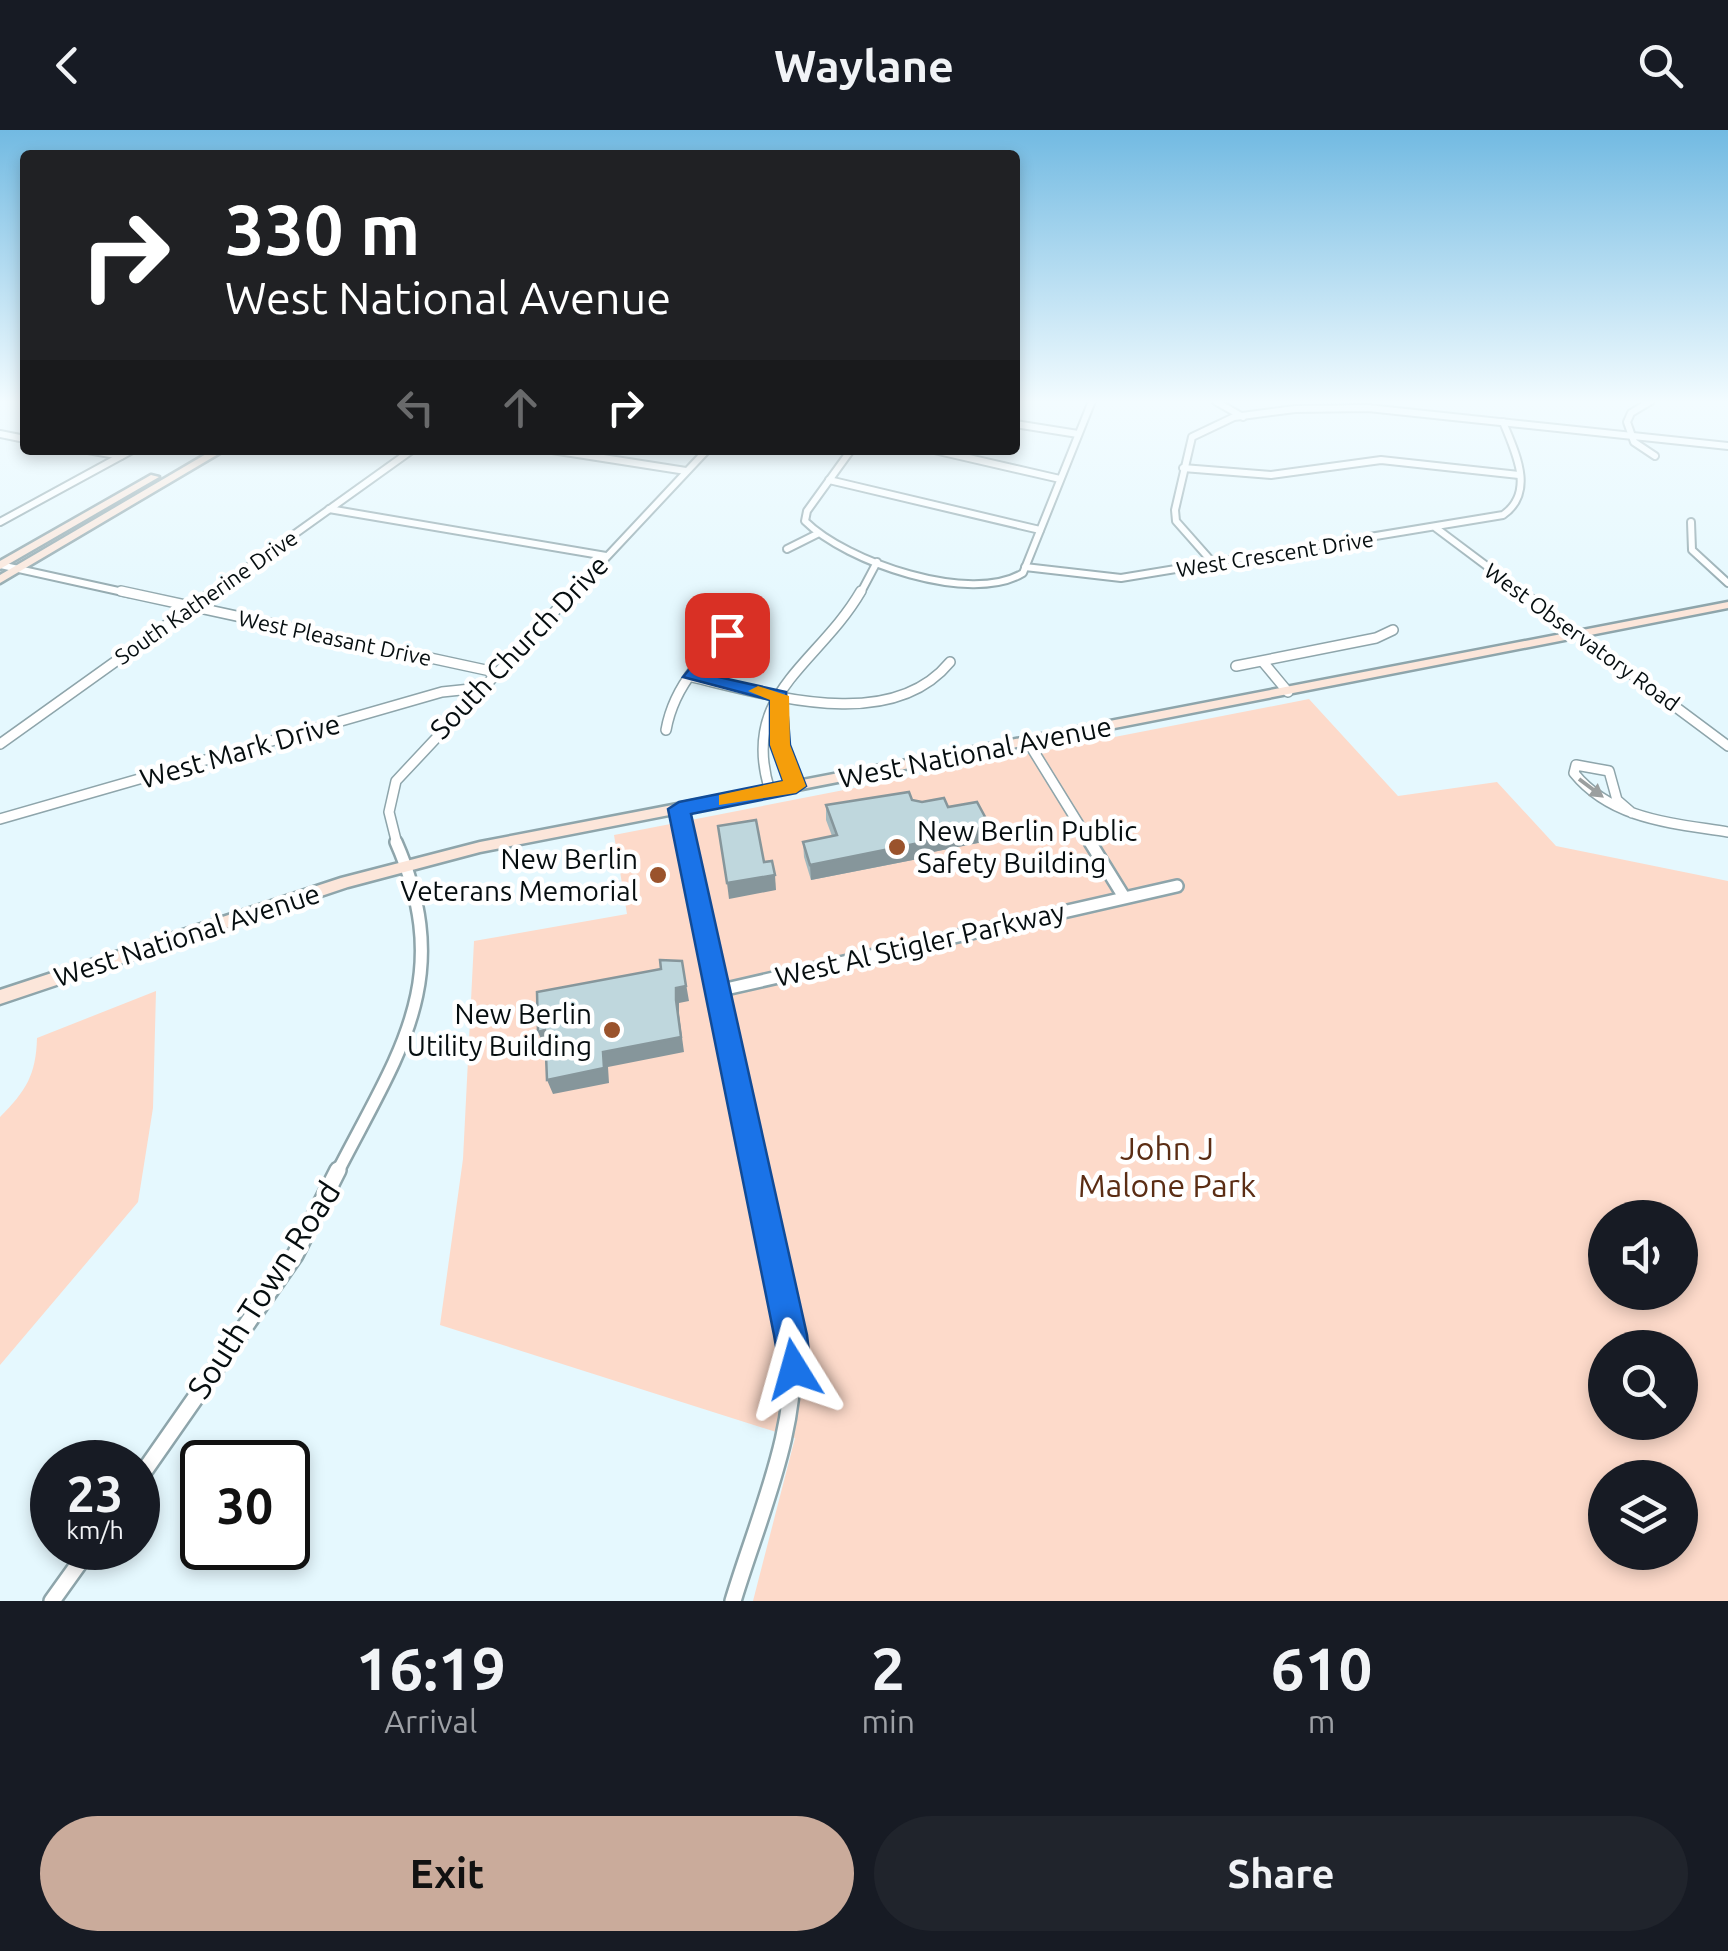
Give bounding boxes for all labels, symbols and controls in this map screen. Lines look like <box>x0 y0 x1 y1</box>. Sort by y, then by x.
icon: back <box>40 38 95 93</box>
icon: search <box>1633 38 1688 93</box>
text: Waylane <box>774 40 954 91</box>
icon: right <box>60 190 190 320</box>
text: 330 m <box>225 190 420 268</box>
text: West National Avenue <box>225 272 671 323</box>
icon: left <box>388 380 443 435</box>
icon: ahead <box>493 380 548 435</box>
icon: right <box>598 380 653 435</box>
street label: South Katherine Drive <box>110 524 302 669</box>
street label: West Crescent Drive <box>1174 526 1375 581</box>
street label: South Church Drive <box>424 549 614 744</box>
street label: West Observatory Road <box>1480 558 1685 716</box>
pin <box>685 593 770 678</box>
street label: West Pleasant Drive <box>236 605 434 670</box>
icon: arrive <box>700 608 755 663</box>
street label: West Mark Drive <box>136 707 343 794</box>
street label: West National Avenue <box>836 710 1114 793</box>
one-way arrow <box>1578 778 1604 797</box>
place label: New Berlin Public Safety Building <box>917 815 1137 878</box>
marker: New Berlin Public Safety Building <box>886 836 908 858</box>
place label: New Berlin Veterans Memorial <box>400 843 638 906</box>
marker: New Berlin Veterans Memorial <box>647 864 669 886</box>
street label: West National Avenue <box>50 877 324 992</box>
street label: West Al Stigler Parkway <box>772 895 1068 992</box>
place label: New Berlin Utility Building <box>407 998 592 1061</box>
marker: New Berlin Utility Building <box>601 1019 623 1041</box>
park label: John J Malone Park <box>1078 1130 1256 1203</box>
street label: South Town Road <box>180 1174 347 1405</box>
map controls <box>1588 1200 1698 1570</box>
button: sound <box>1588 1200 1698 1310</box>
position arrow <box>742 1317 846 1421</box>
button: search <box>1588 1330 1698 1440</box>
speed limit sign: 30 <box>180 1440 310 1570</box>
button: layers <box>1588 1460 1698 1570</box>
text: 23 <box>67 1465 123 1521</box>
text: km/h <box>66 1516 124 1544</box>
text: 16:19 <box>356 1634 506 1701</box>
text: 2 <box>871 1634 905 1701</box>
text: 610 <box>1271 1634 1372 1701</box>
text: Arrival <box>384 1703 477 1739</box>
text: min <box>861 1703 915 1739</box>
text: m <box>1308 1703 1335 1739</box>
button: Exit <box>40 1816 854 1931</box>
button: Share <box>874 1816 1688 1931</box>

